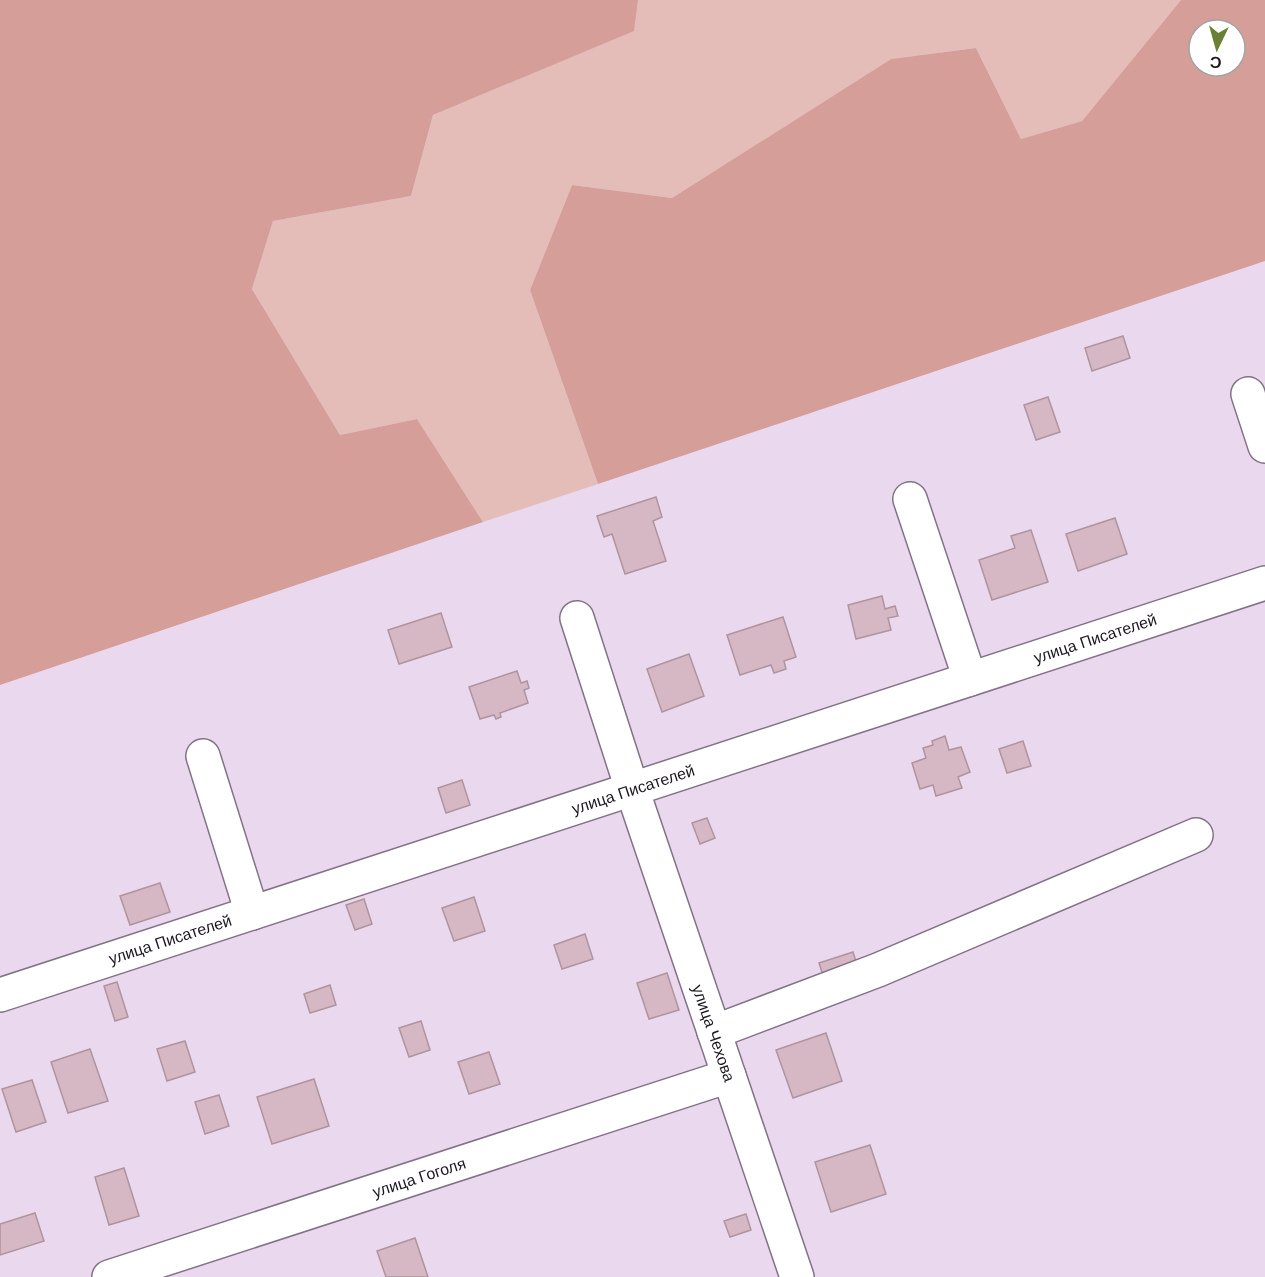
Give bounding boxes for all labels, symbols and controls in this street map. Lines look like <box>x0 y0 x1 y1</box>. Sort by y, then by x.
north arrow <box>1187 18 1247 78</box>
text: С <box>1209 53 1222 71</box>
street label: улица Писателей <box>1032 611 1159 666</box>
street label: улица Писателей <box>570 762 697 817</box>
street label: улица Писателей <box>107 912 234 967</box>
street label: улица Чехова <box>689 982 738 1084</box>
street label: улица Гоголя <box>370 1154 468 1201</box>

